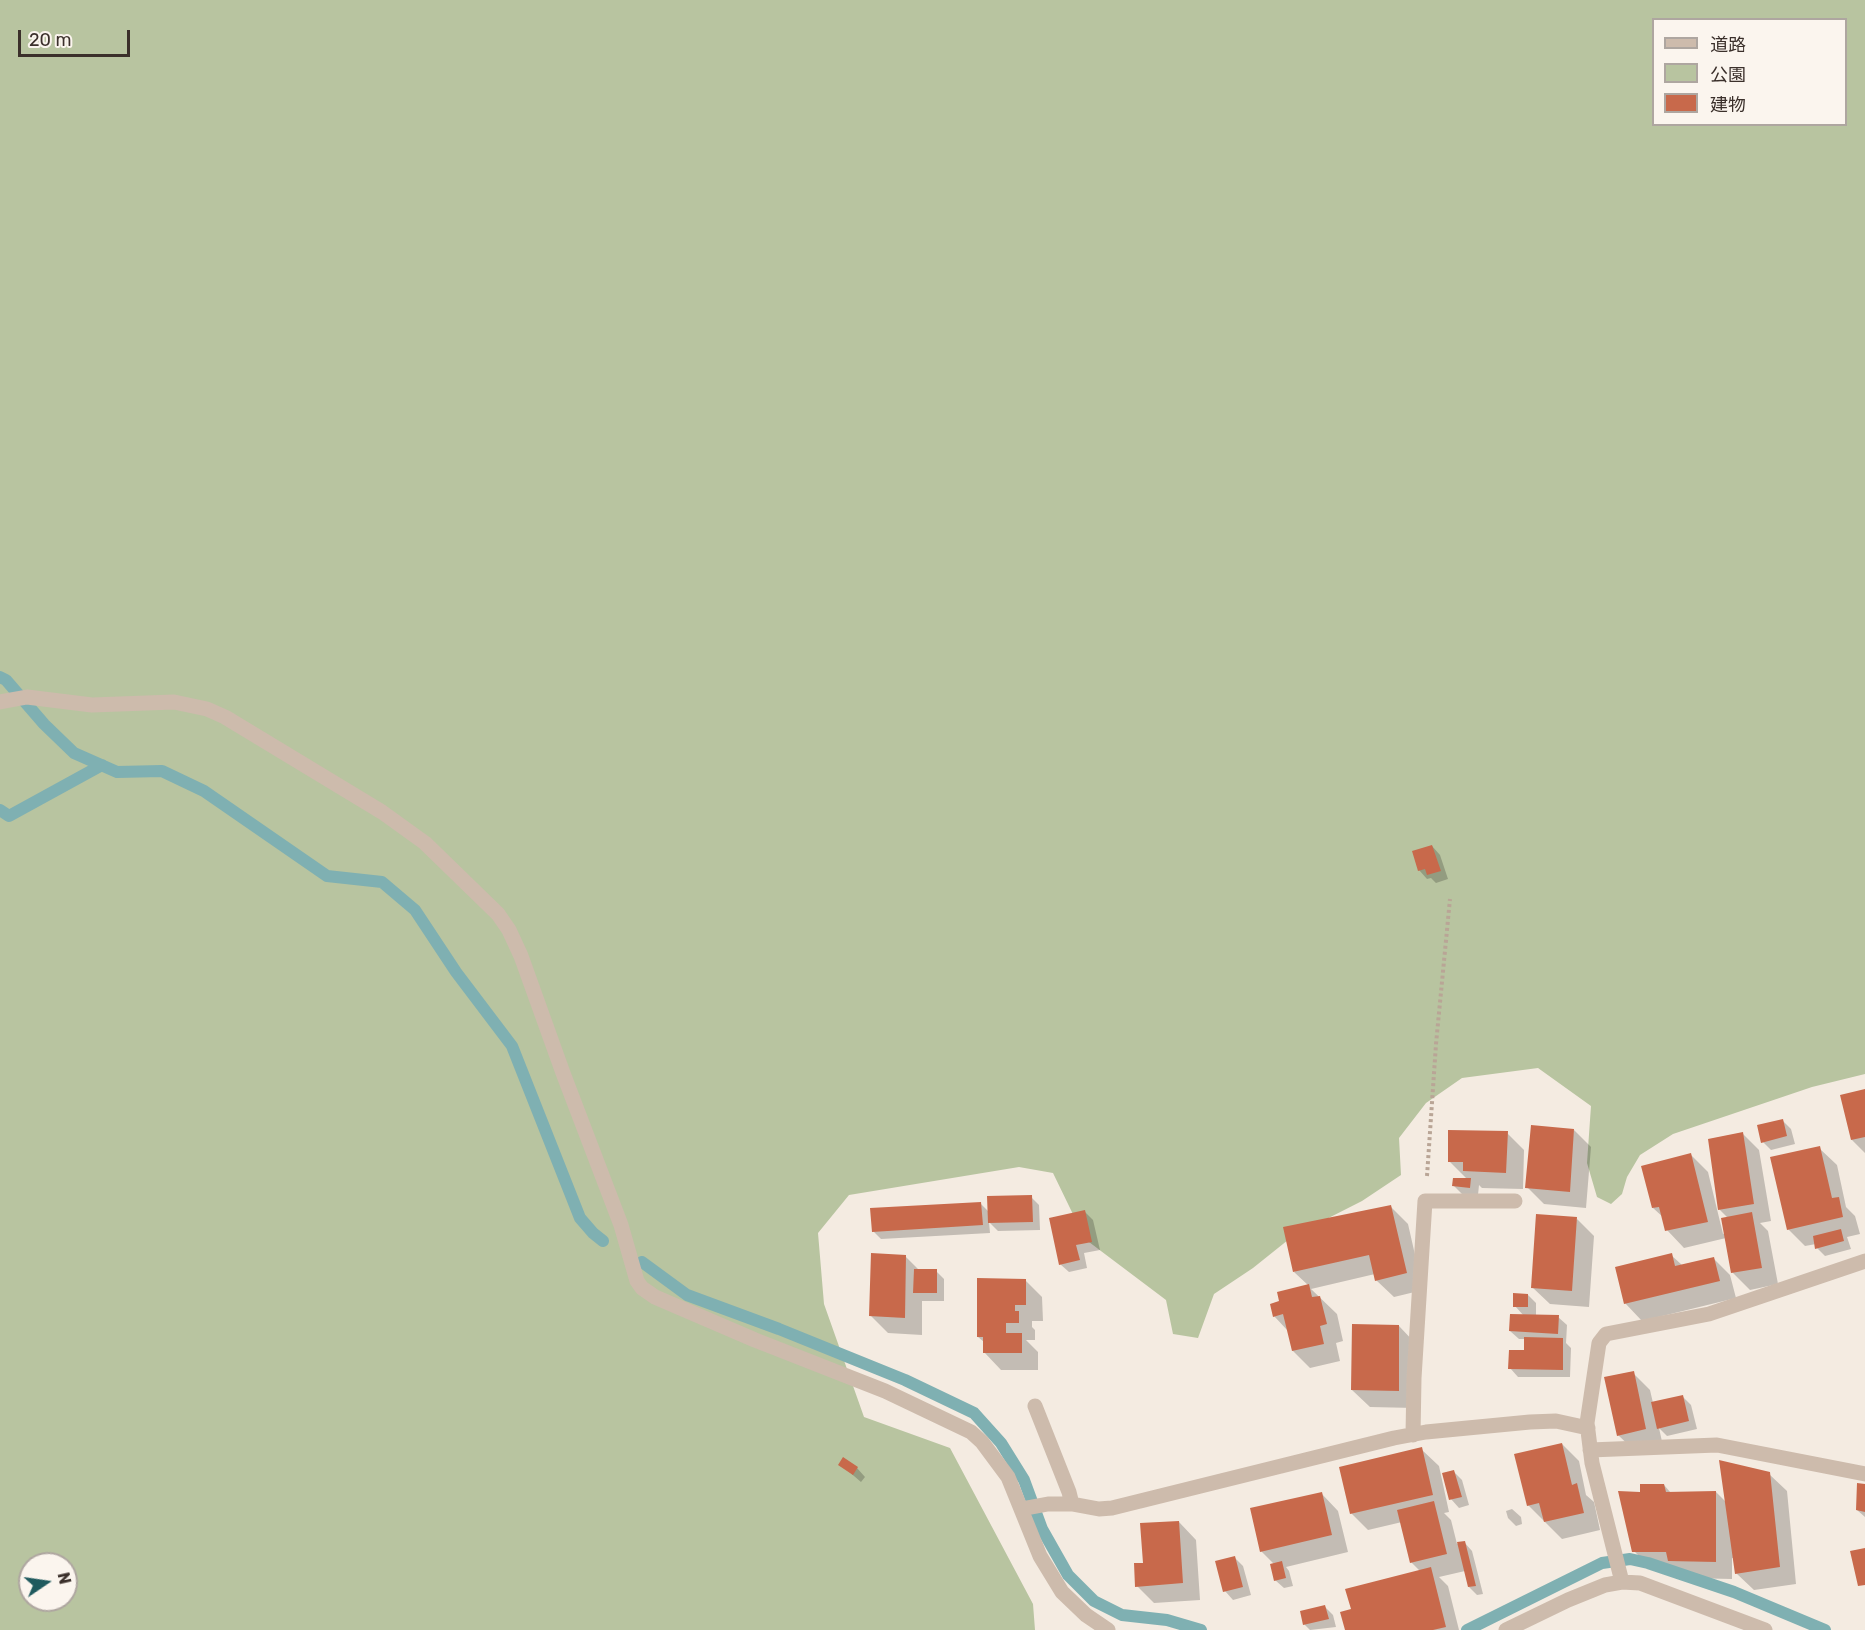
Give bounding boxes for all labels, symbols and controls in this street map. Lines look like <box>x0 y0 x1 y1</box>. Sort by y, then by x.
scale bar <box>21 18 134 56</box>
legend <box>1652 18 1847 126</box>
text: 20 m <box>29 29 71 51</box>
text: 道路 <box>1710 34 1746 56</box>
text: 公園 <box>1710 64 1746 86</box>
text: 建物 <box>1710 94 1746 116</box>
north arrow <box>18 1552 78 1612</box>
text: N <box>54 1571 75 1586</box>

